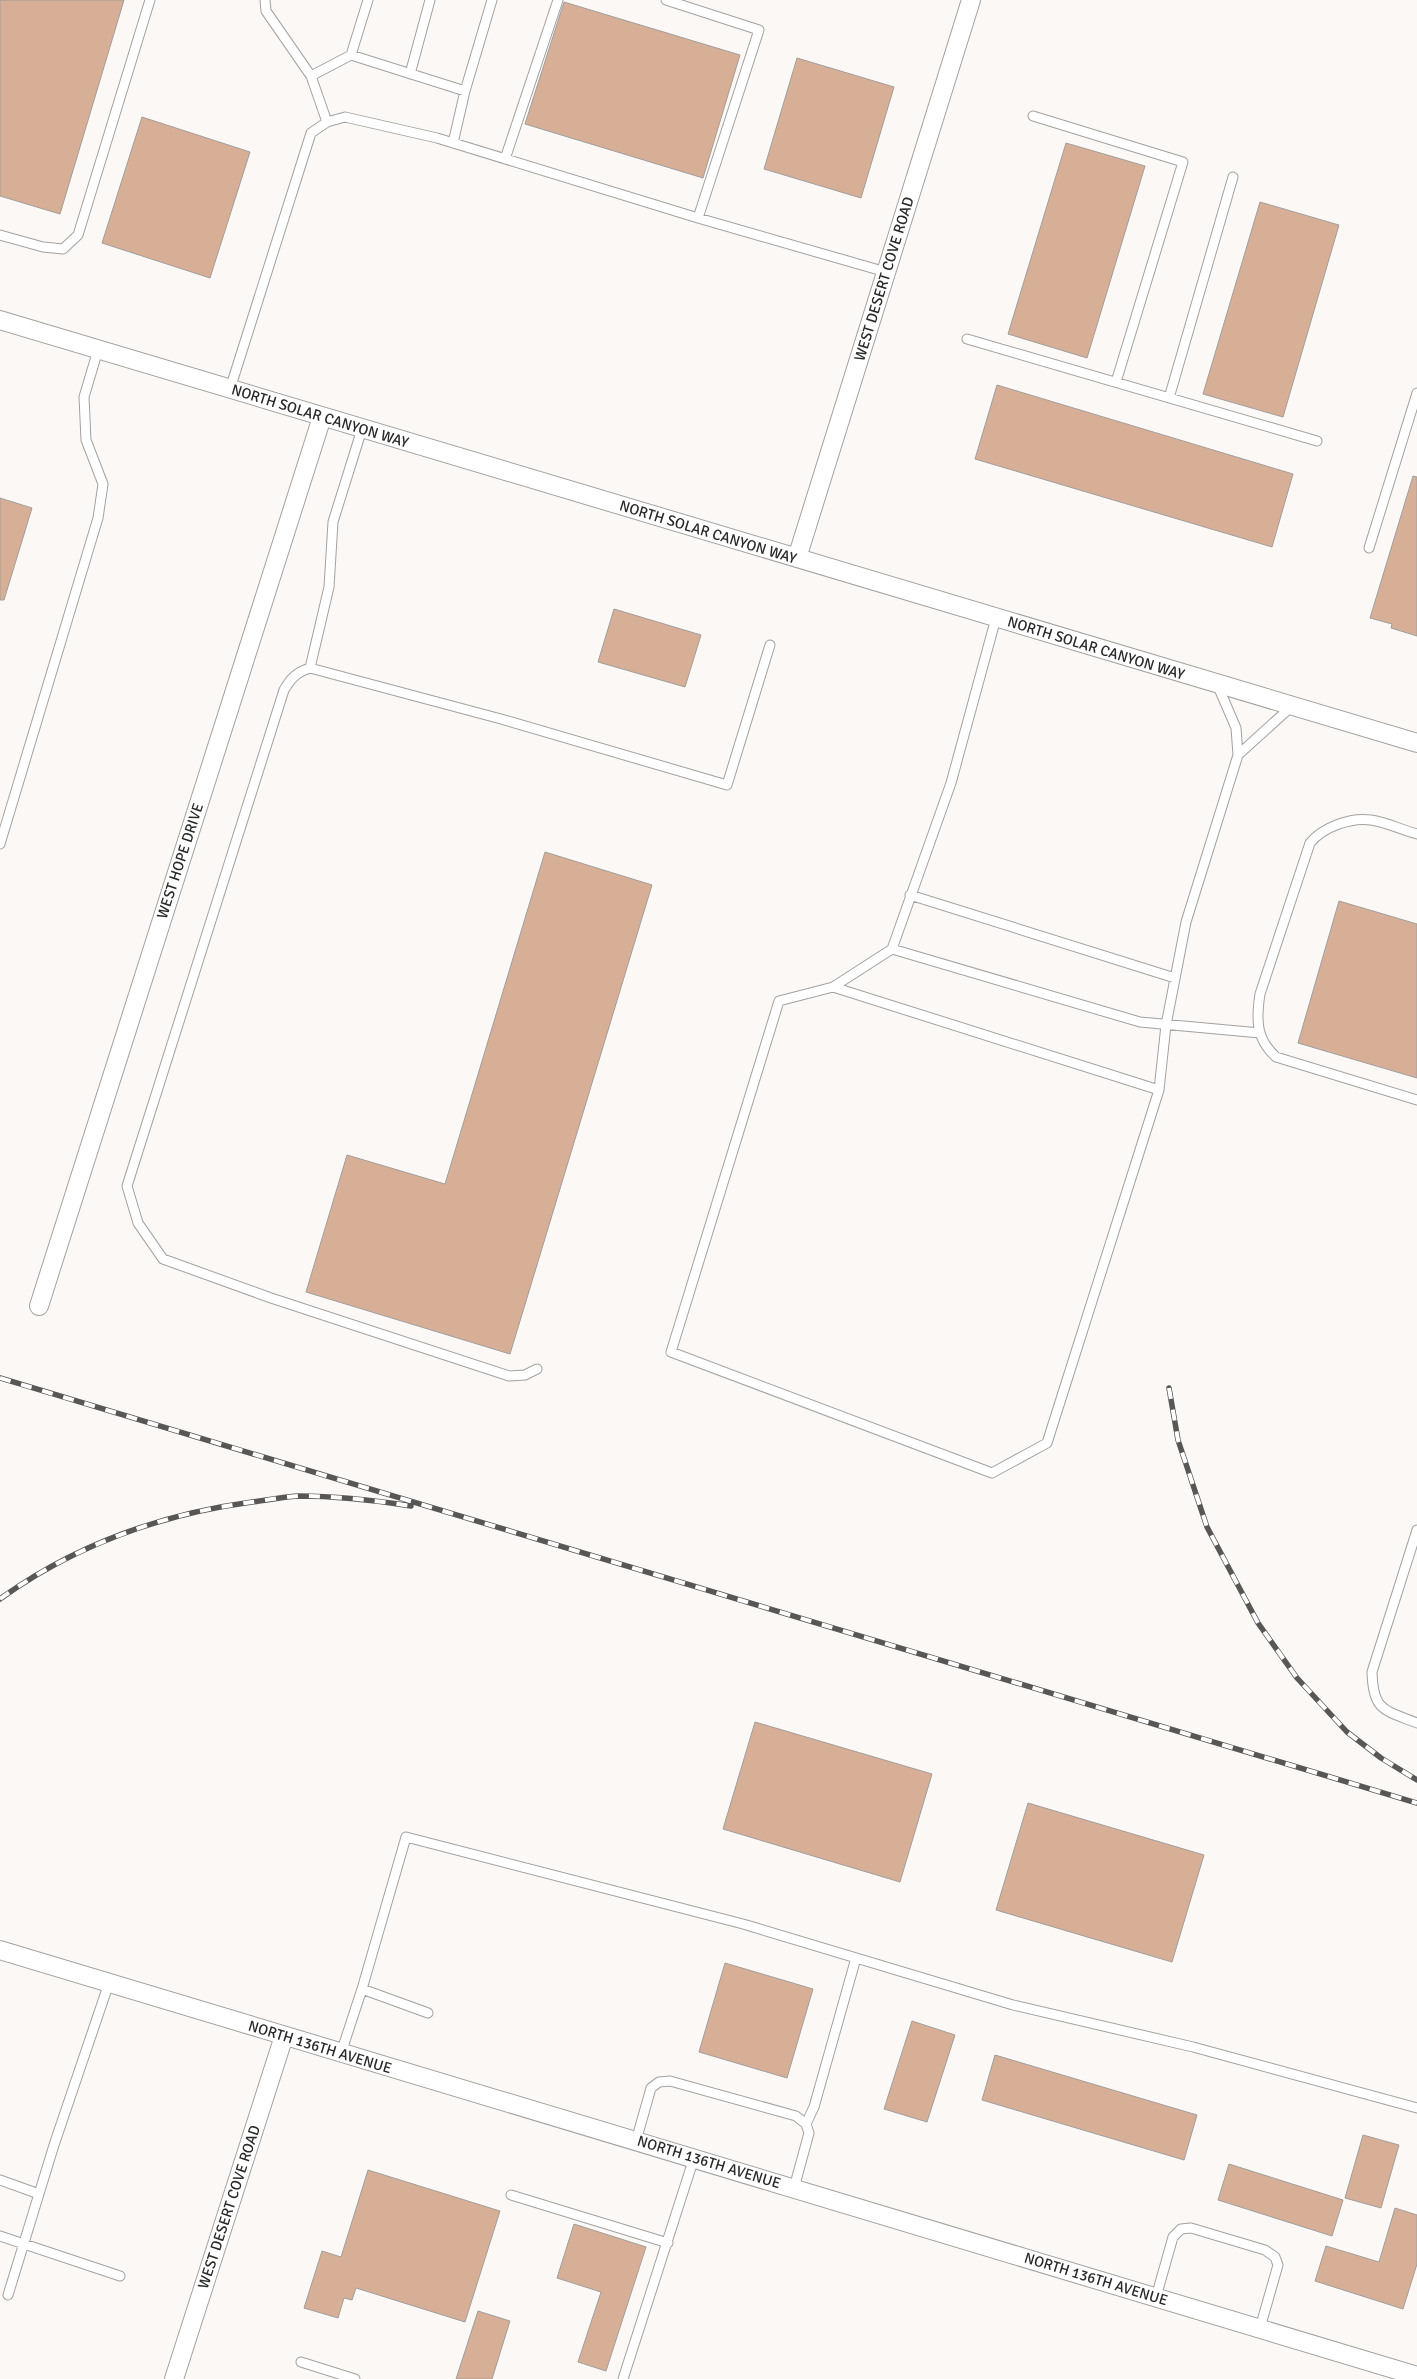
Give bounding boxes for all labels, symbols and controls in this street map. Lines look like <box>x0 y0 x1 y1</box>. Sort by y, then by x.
street label: WEST DESERT COVE ROAD <box>850 195 918 363</box>
street label: NORTH SOLAR CANYON WAY <box>229 380 411 452</box>
street label: NORTH SOLAR CANYON WAY <box>617 496 799 568</box>
street label: NORTH SOLAR CANYON WAY <box>1005 612 1187 684</box>
street label: WEST HOPE DRIVE <box>153 801 207 921</box>
street label: NORTH 136TH AVENUE <box>246 2017 394 2077</box>
street label: WEST DESERT COVE ROAD <box>194 2123 264 2291</box>
street label: NORTH 136TH AVENUE <box>635 2132 783 2192</box>
street label: NORTH 136TH AVENUE <box>1022 2249 1170 2309</box>

